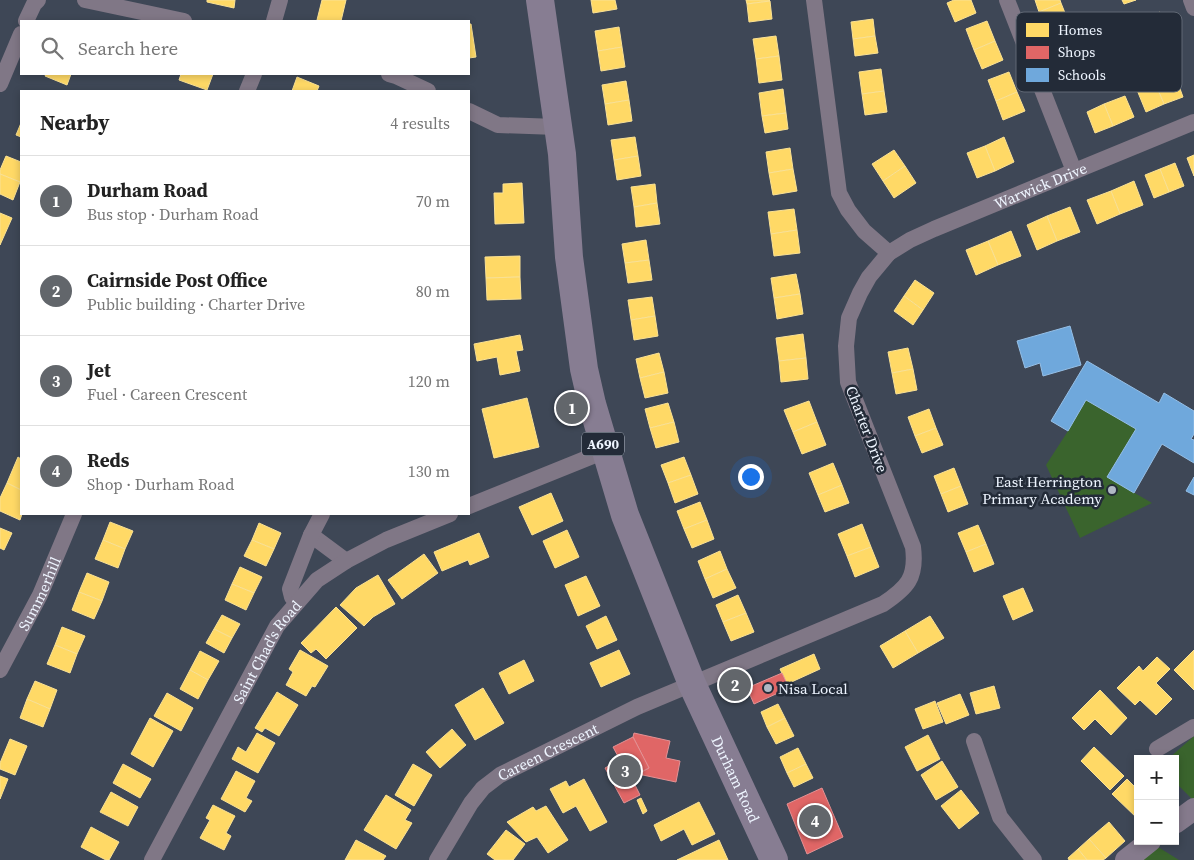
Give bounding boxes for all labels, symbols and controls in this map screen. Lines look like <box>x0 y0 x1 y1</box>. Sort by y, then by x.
legend <box>1016 12 1182 92</box>
search box <box>20 20 470 75</box>
text: Homes <box>1058 20 1102 40</box>
icon: search <box>38 34 66 62</box>
text: Search here <box>78 35 178 61</box>
text: Shops <box>1058 42 1095 62</box>
text: Schools <box>1058 65 1106 85</box>
text: Nearby <box>40 108 110 137</box>
text: 4 results <box>390 112 450 134</box>
street label: Warwick Drive <box>991 157 1090 214</box>
text: Durham Road <box>87 177 208 203</box>
text: 1 <box>52 190 60 212</box>
text: 70 m <box>416 190 450 212</box>
text: Bus stop · Durham Road <box>87 203 258 225</box>
text: Cairnside Post Office <box>87 267 267 293</box>
text: 2 <box>52 280 60 302</box>
text: 80 m <box>416 280 450 302</box>
text: Public building · Charter Drive <box>87 293 305 315</box>
text: Jet <box>87 357 111 383</box>
text: 3 <box>52 370 60 392</box>
text: 120 m <box>408 370 450 392</box>
text: Fuel · Careen Crescent <box>87 383 247 405</box>
street label: Charter Drive <box>841 383 893 476</box>
pin: 1 <box>556 389 588 427</box>
road number: A690 <box>582 432 624 456</box>
text: Reds <box>87 447 129 473</box>
text: 4 <box>52 460 60 482</box>
text: 130 m <box>408 460 450 482</box>
your location <box>738 464 764 490</box>
place label: East Herrington Primary Academy <box>982 471 1102 509</box>
text: Shop · Durham Road <box>87 473 234 495</box>
marker: East Herrington Primary Academy <box>1106 484 1118 496</box>
street label: Summerhill <box>12 553 66 634</box>
street label: Saint Chad's Road <box>227 595 306 707</box>
pin: 2 <box>719 666 751 704</box>
place label: Nisa Local <box>778 678 848 699</box>
marker: Nisa Local <box>762 682 774 694</box>
street label: Careen Crescent <box>494 718 601 785</box>
street label: Durham Road <box>707 732 766 826</box>
pin: 3 <box>609 752 641 790</box>
map controls <box>1134 755 1179 845</box>
button: + <box>1134 755 1179 800</box>
button: − <box>1134 800 1179 845</box>
pin: 4 <box>799 802 831 840</box>

